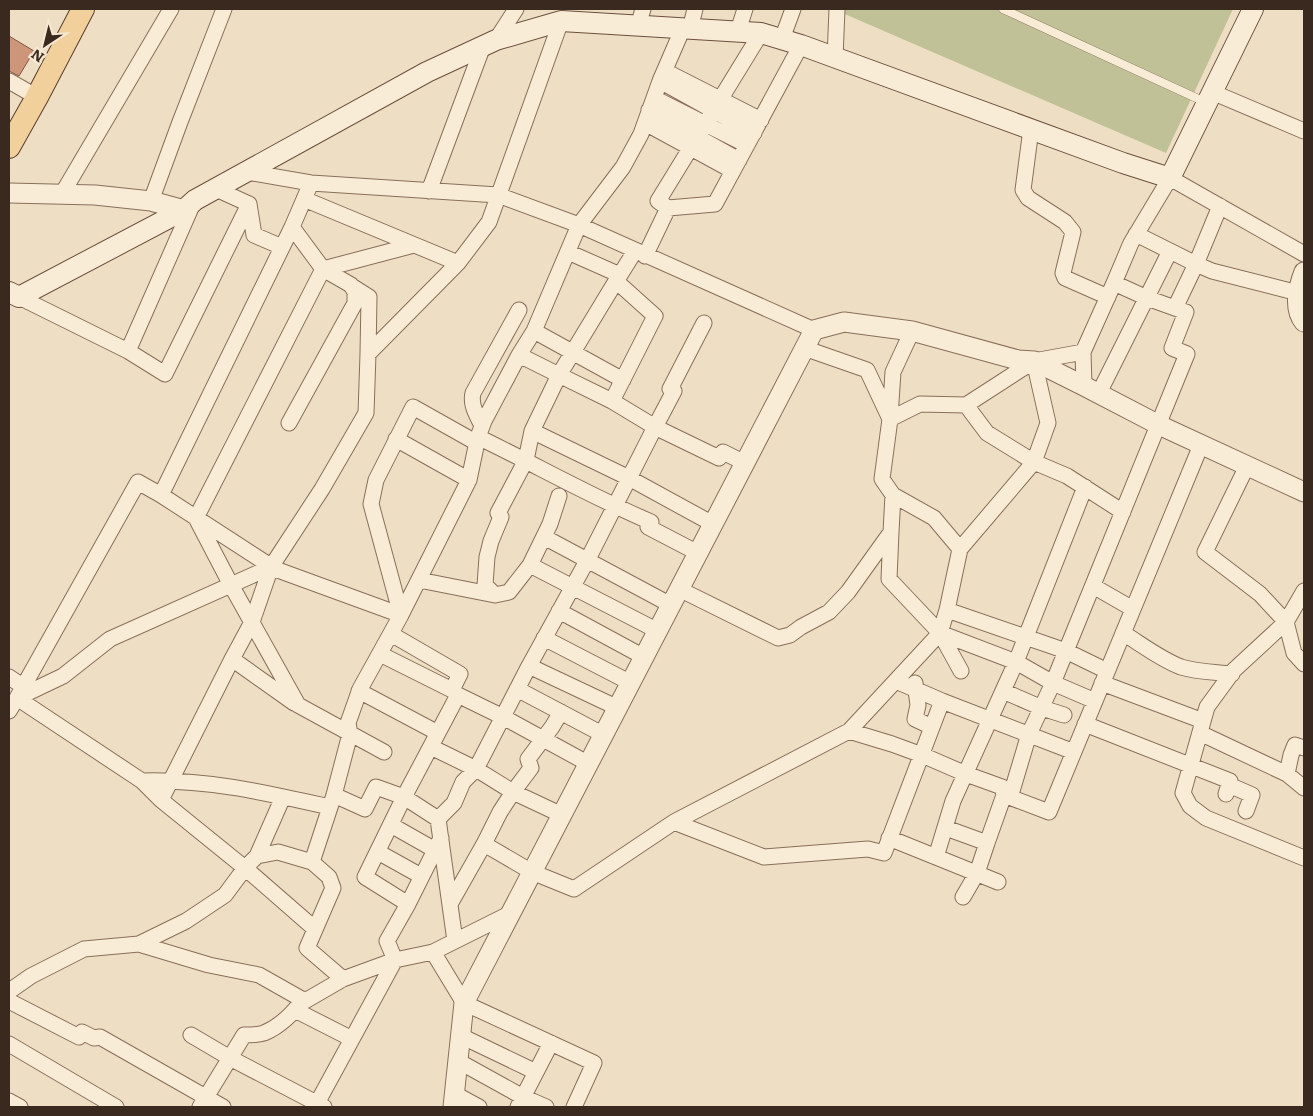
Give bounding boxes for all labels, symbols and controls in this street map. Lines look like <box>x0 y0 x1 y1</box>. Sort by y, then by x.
north arrow <box>20 20 70 70</box>
text: N <box>26 45 48 68</box>

